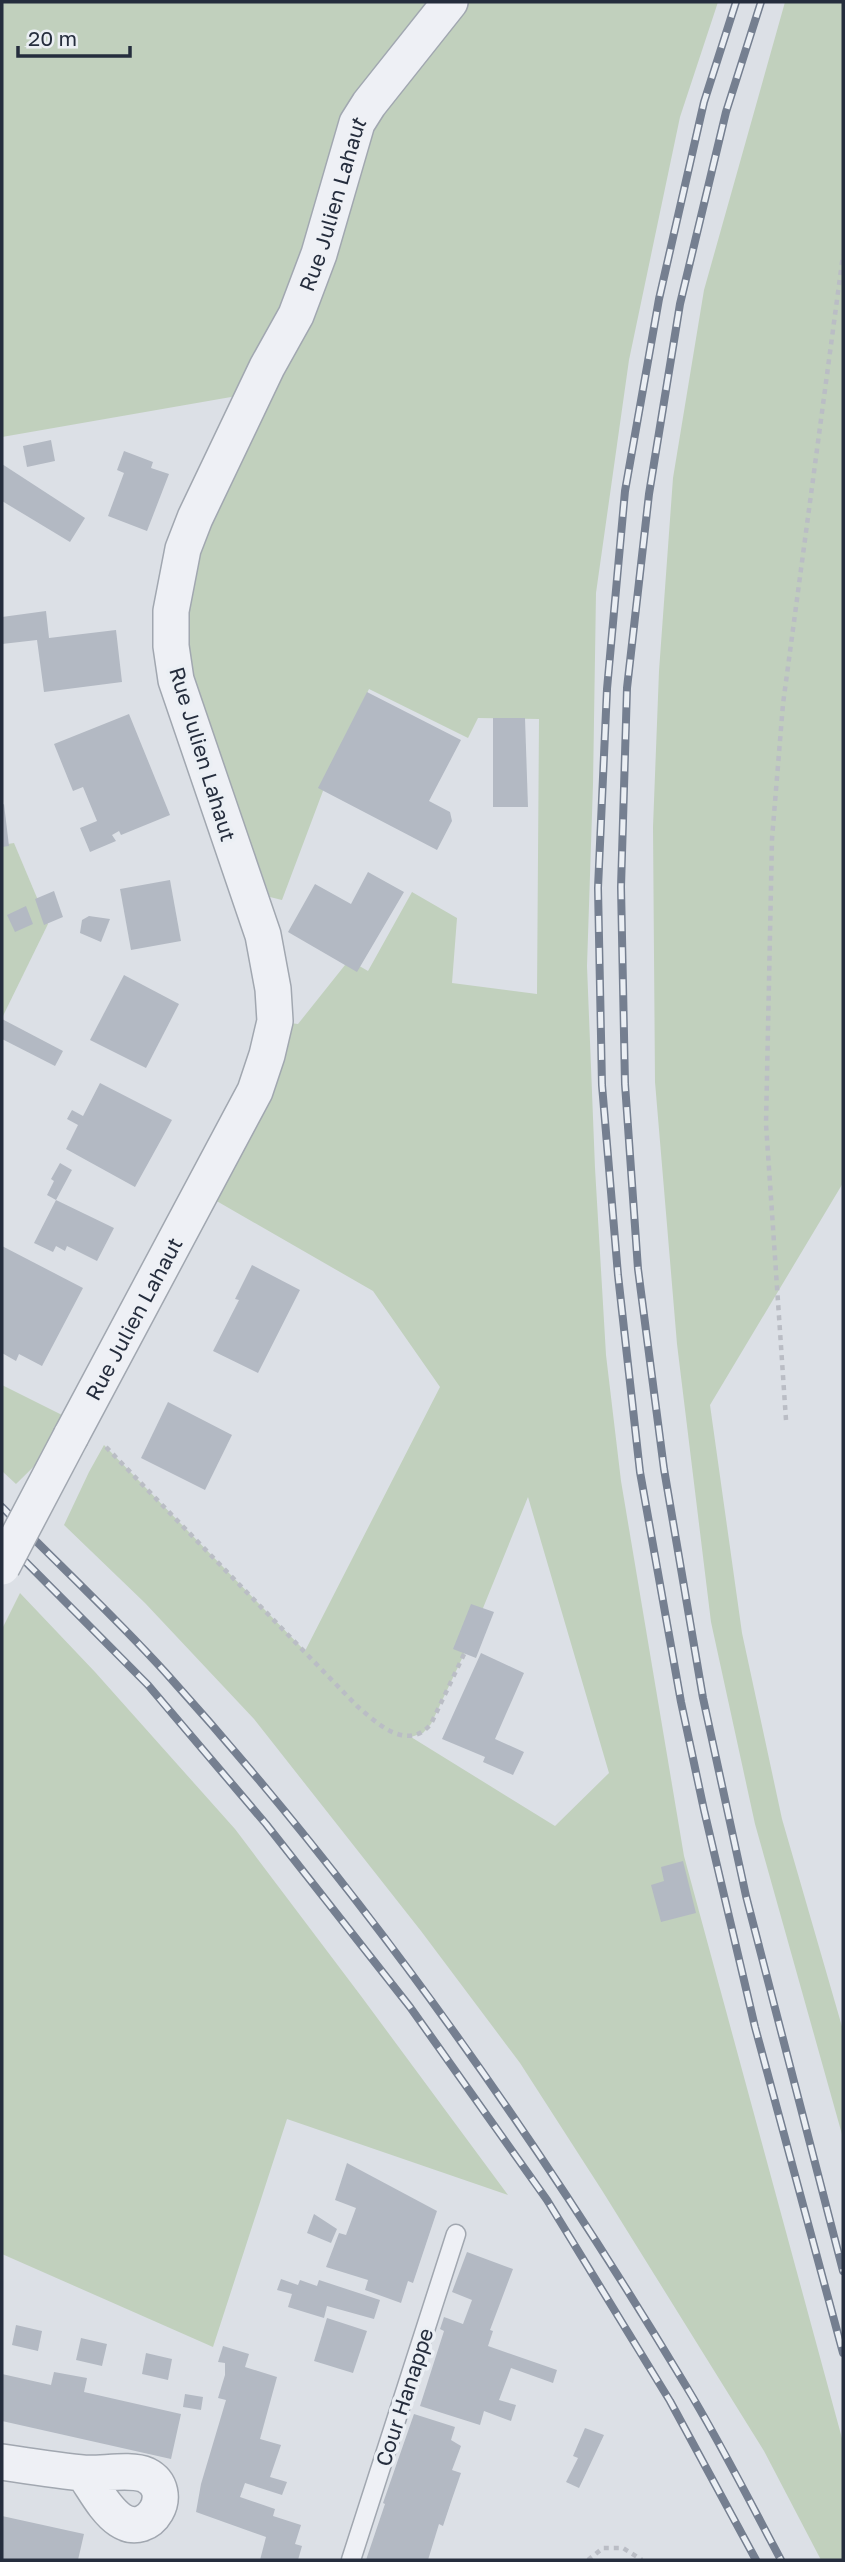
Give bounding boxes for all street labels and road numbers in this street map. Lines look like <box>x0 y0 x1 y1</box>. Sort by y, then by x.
street label: Rue Julien Lahaut <box>293 111 371 295</box>
street label: Rue Julien Lahaut <box>164 664 242 844</box>
street label: Rue Julien Lahaut <box>80 1233 188 1405</box>
street label: Cour Hanappe <box>369 2325 439 2469</box>

